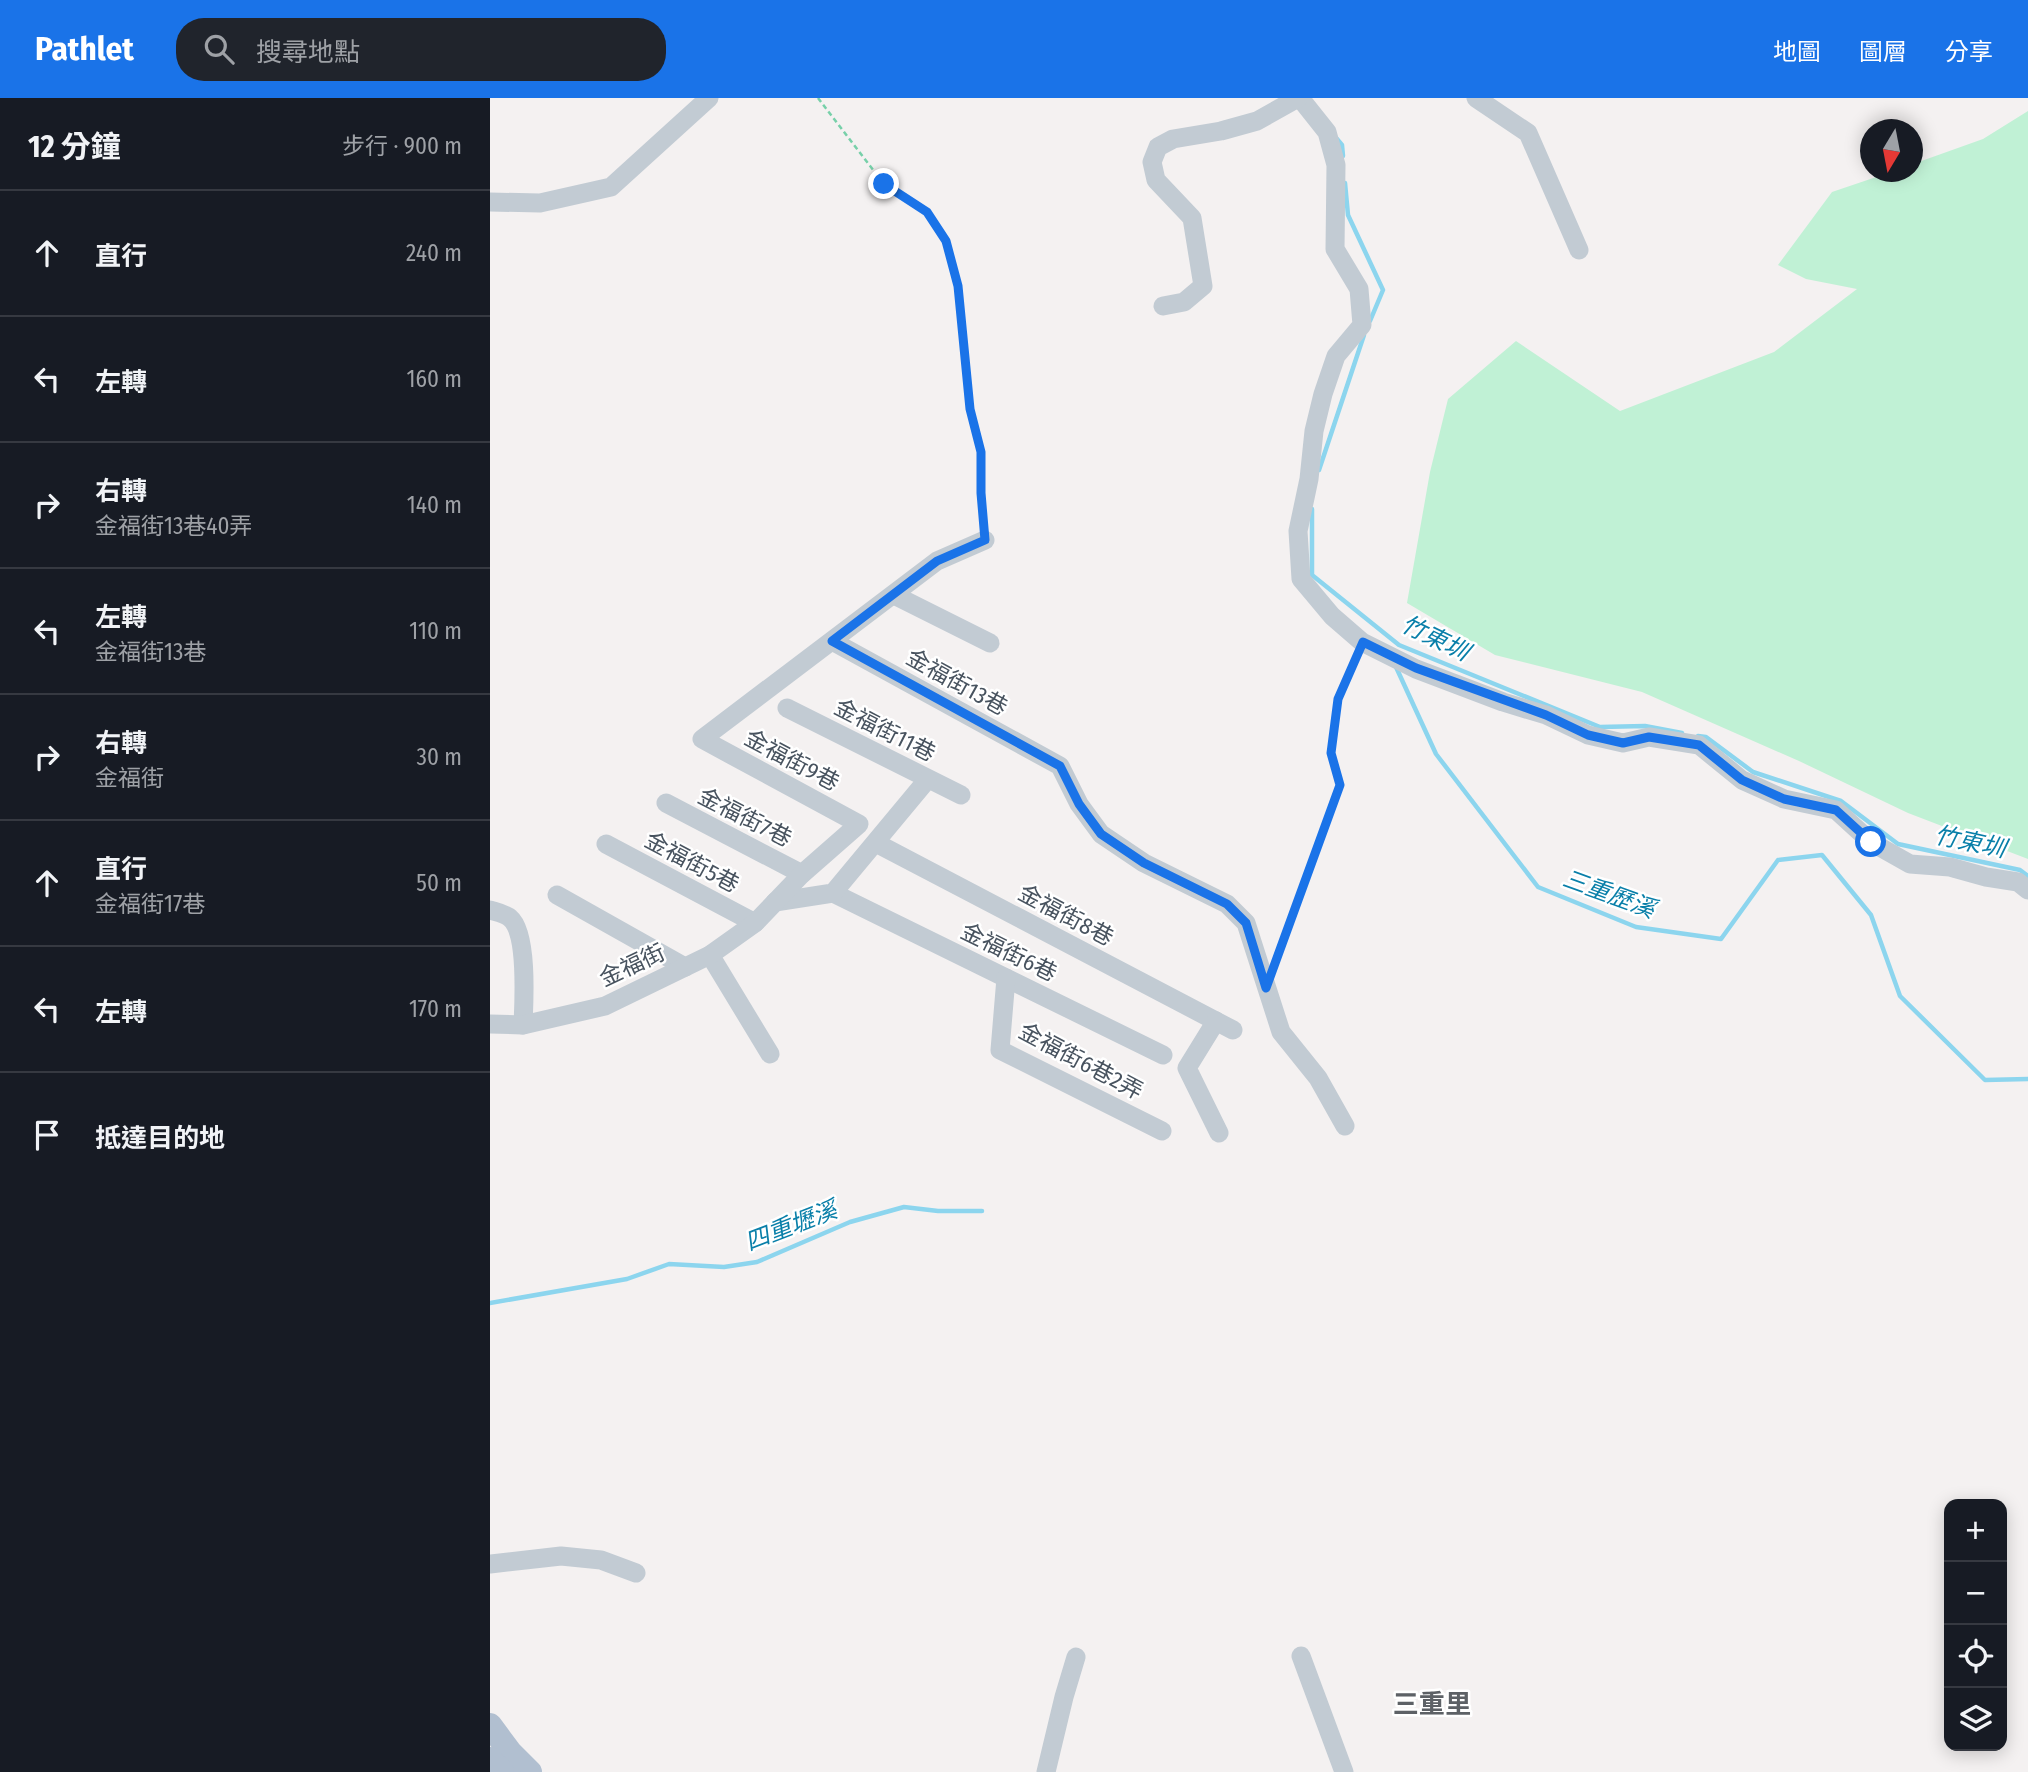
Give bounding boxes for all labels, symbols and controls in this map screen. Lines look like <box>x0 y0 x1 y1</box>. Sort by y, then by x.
search box <box>176 18 666 81</box>
text: Pathlet <box>35 29 134 69</box>
icon: search <box>200 30 238 68</box>
text: 搜尋地點 <box>256 37 360 68</box>
text: 地圖 <box>1773 38 1821 66</box>
text: 圖層 <box>1859 38 1907 66</box>
text: 分享 <box>1945 38 1993 66</box>
north arrow <box>1860 119 1923 182</box>
text: 12 分鐘 <box>28 129 121 165</box>
text: 步行 · 900 m <box>342 132 462 160</box>
route end <box>868 168 899 199</box>
icon: ahead <box>28 234 66 272</box>
text: 240 m <box>406 239 462 267</box>
text: 直行 <box>95 241 147 272</box>
icon: left <box>28 360 66 398</box>
text: 160 m <box>407 365 462 393</box>
text: 左轉 <box>95 367 147 398</box>
text: 右轉 <box>95 476 147 507</box>
icon: right <box>28 486 66 524</box>
text: 140 m <box>407 491 462 519</box>
text: 金福街13巷40弄 <box>95 512 252 540</box>
text: 左轉 <box>95 602 147 633</box>
water label: 竹東圳 <box>1397 610 1476 668</box>
icon: left <box>28 612 66 650</box>
text: 110 m <box>409 617 462 645</box>
text: 金福街13巷 <box>95 638 206 666</box>
street label: 金福街13巷 <box>902 643 1012 721</box>
street label: 金福街11巷 <box>830 693 940 767</box>
street label: 金福街9巷 <box>740 723 844 797</box>
text: 右轉 <box>95 728 147 759</box>
icon: right <box>28 738 66 776</box>
text: 30 m <box>417 743 462 771</box>
text: 金福街 <box>95 764 164 792</box>
street label: 金福街7巷 <box>694 782 796 852</box>
water label: 竹東圳 <box>1932 821 2011 864</box>
street label: 金福街5巷 <box>640 826 744 898</box>
route start <box>1855 826 1886 857</box>
text: 直行 <box>95 854 147 885</box>
icon: ahead <box>28 864 66 902</box>
water label: 三重歷溪 <box>1559 864 1662 925</box>
text: 50 m <box>416 869 462 897</box>
street label: 金福街8巷 <box>1014 878 1118 952</box>
text: 金福街17巷 <box>95 890 205 918</box>
street label: 金福街6巷 <box>956 917 1062 987</box>
street label: 金福街 <box>595 938 669 992</box>
icon: left <box>28 990 66 1028</box>
text: 170 m <box>409 995 462 1023</box>
text: 左轉 <box>95 997 147 1028</box>
street label: 金福街6巷2弄 <box>1014 1017 1148 1105</box>
icon: arrive <box>28 1116 66 1154</box>
text: 抵達目的地 <box>95 1123 225 1154</box>
water label: 四重壢溪 <box>741 1195 844 1256</box>
map controls <box>1944 1499 2007 1751</box>
button: + <box>1944 1499 2007 1562</box>
button: − <box>1944 1562 2007 1625</box>
button: locate <box>1944 1625 2007 1688</box>
button: layers <box>1944 1688 2007 1751</box>
district label: 三重里 <box>1393 1689 1471 1720</box>

